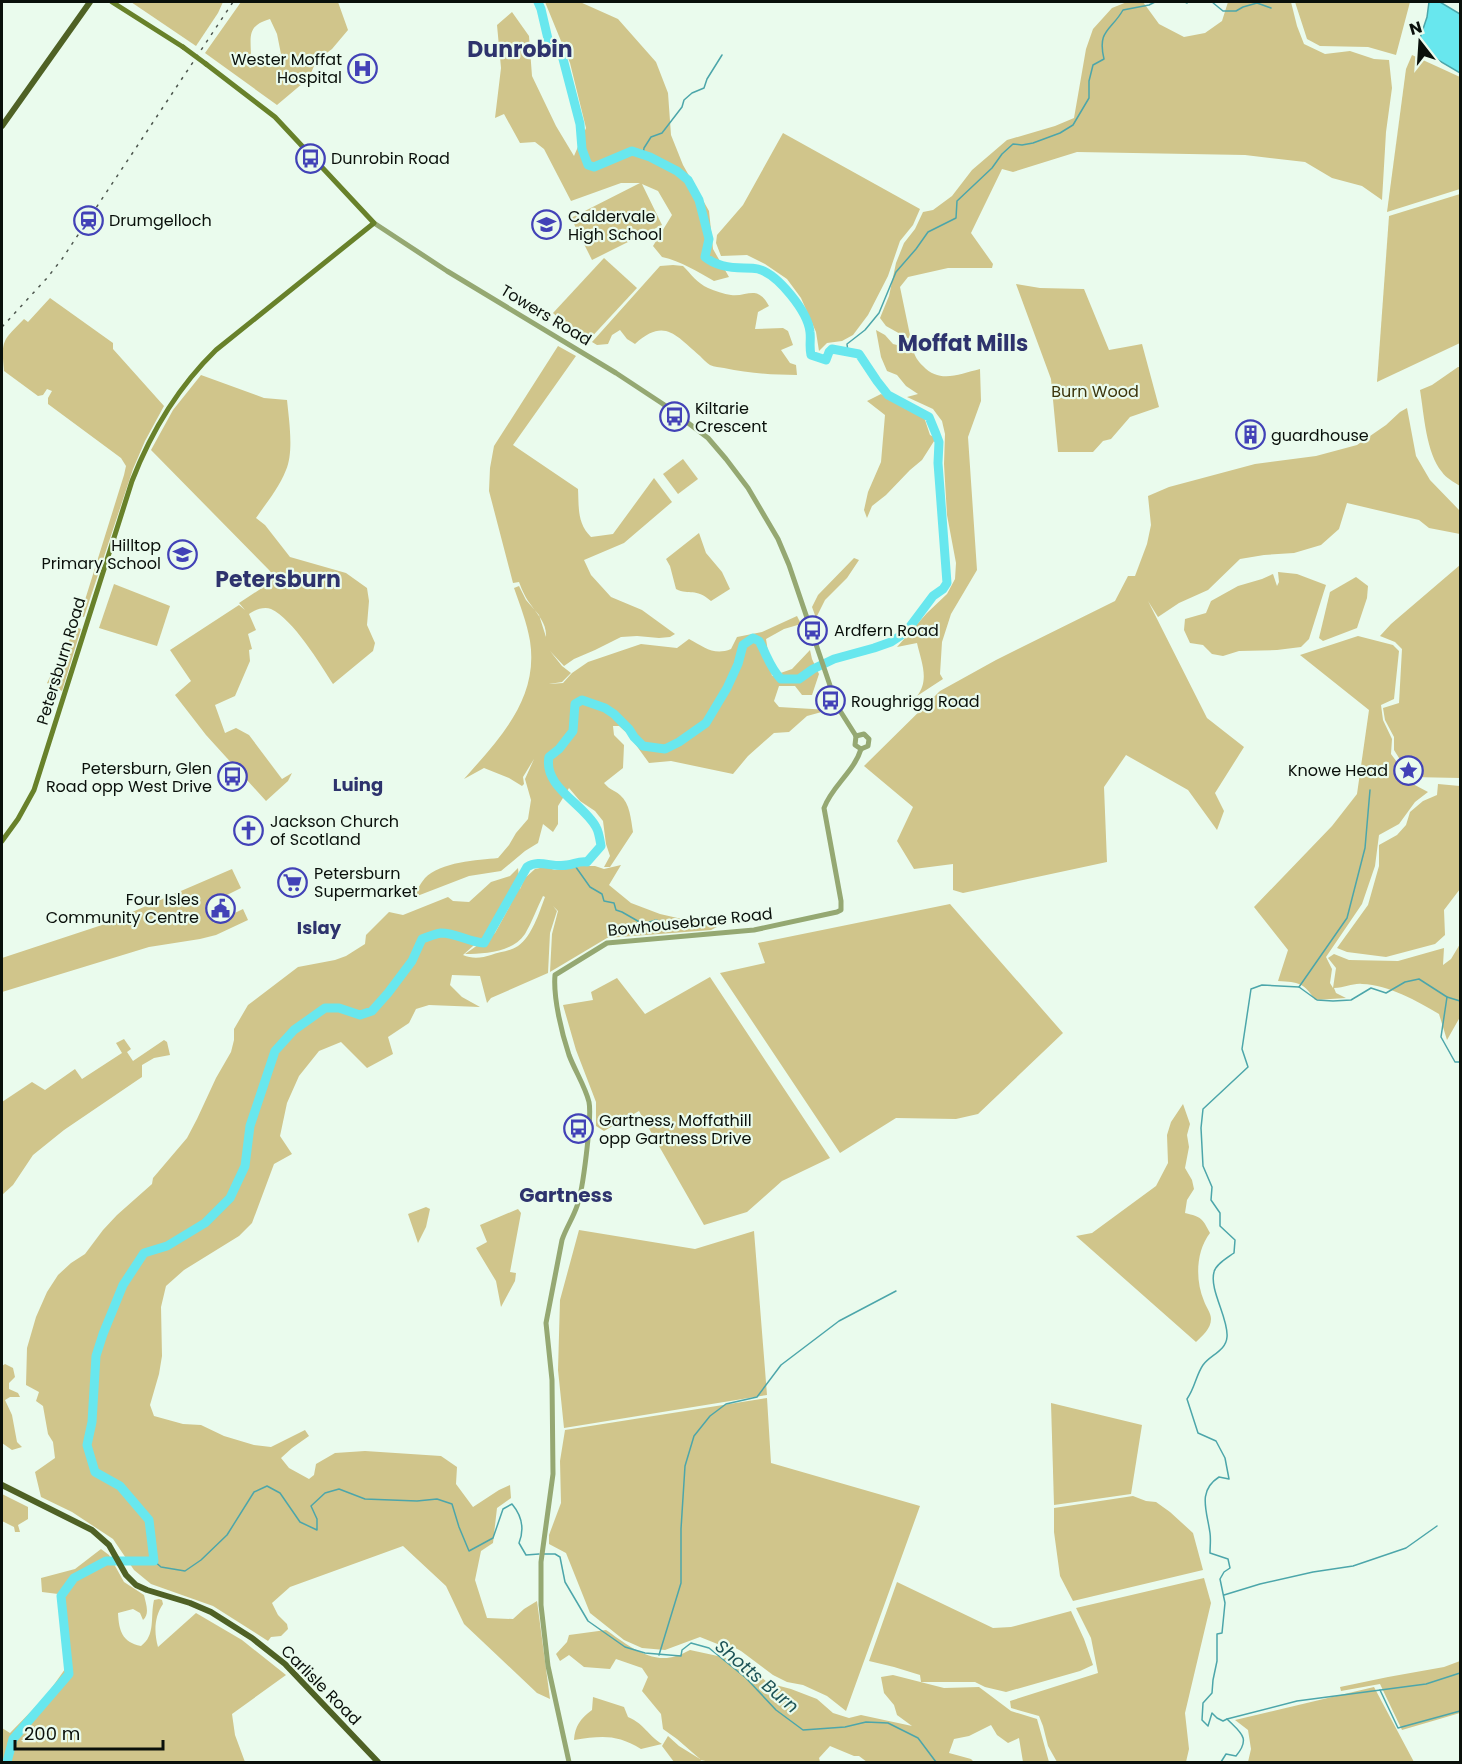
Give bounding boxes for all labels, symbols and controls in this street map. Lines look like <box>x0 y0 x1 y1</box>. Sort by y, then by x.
north arrow <box>1390 12 1450 72</box>
text: N <box>1407 15 1425 41</box>
district label: Dunrobin <box>467 34 573 65</box>
place label: Wester Moffat Hospital <box>231 48 342 89</box>
hospital icon: Wester Moffat Hospital <box>347 52 379 84</box>
bus stop icon: Dunrobin Road <box>294 142 326 174</box>
place label: Dunrobin Road <box>331 147 450 170</box>
station icon: Drumgelloch <box>72 204 104 236</box>
place label: Caldervale High School <box>568 205 662 246</box>
place label: Drumgelloch <box>109 209 212 232</box>
school or university icon: Caldervale High School <box>531 209 563 241</box>
street label: Towers Road <box>496 279 596 351</box>
district label: Moffat Mills <box>898 328 1028 359</box>
park label: Burn Wood <box>1051 380 1139 403</box>
place label: Kiltarie Crescent <box>695 397 767 438</box>
bus stop icon: Kiltarie Crescent <box>658 401 690 433</box>
building icon: guardhouse <box>1234 419 1266 451</box>
place label: guardhouse <box>1271 424 1369 447</box>
place label: Hilltop Primary School <box>42 534 161 575</box>
school or university icon: Hilltop Primary School <box>166 538 198 570</box>
district label: Petersburn <box>215 564 341 595</box>
street label: Petersburn Road <box>31 594 91 728</box>
bus stop icon: Ardfern Road <box>797 614 829 646</box>
place label: Ardfern Road <box>834 619 939 642</box>
bus stop icon: Roughrigg Road <box>814 685 846 717</box>
place label: Roughrigg Road <box>851 690 980 713</box>
place icon: Knowe Head <box>1393 754 1425 786</box>
place label: Petersburn, Glen Road opp West Drive <box>46 757 212 798</box>
place label: Knowe Head <box>1288 759 1388 782</box>
bus stop icon: Petersburn, Glen Road opp West Drive <box>217 761 249 793</box>
district label: Luing <box>333 772 383 797</box>
place label: Jackson Church of Scotland <box>270 810 399 851</box>
church icon: Jackson Church of Scotland <box>233 814 265 846</box>
place label: Petersburn Supermarket <box>314 862 418 903</box>
supermarket icon: Petersburn Supermarket <box>277 866 309 898</box>
place label: Four Isles Community Centre <box>46 888 199 929</box>
public building icon: Four Isles Community Centre <box>204 892 236 924</box>
street label: Bowhousebrae Road <box>606 902 774 942</box>
district label: Islay <box>297 915 342 940</box>
place label: Gartness, Moffathill opp Gartness Drive <box>599 1109 752 1150</box>
bus stop icon: Gartness, Moffathill opp Gartness Drive <box>562 1113 594 1145</box>
district label: Gartness <box>519 1181 613 1209</box>
water label: Shotts Burn <box>710 1634 804 1718</box>
street label: Carlisle Road <box>276 1640 366 1730</box>
scale bar <box>15 1713 164 1751</box>
text: 200 m <box>24 1721 80 1746</box>

